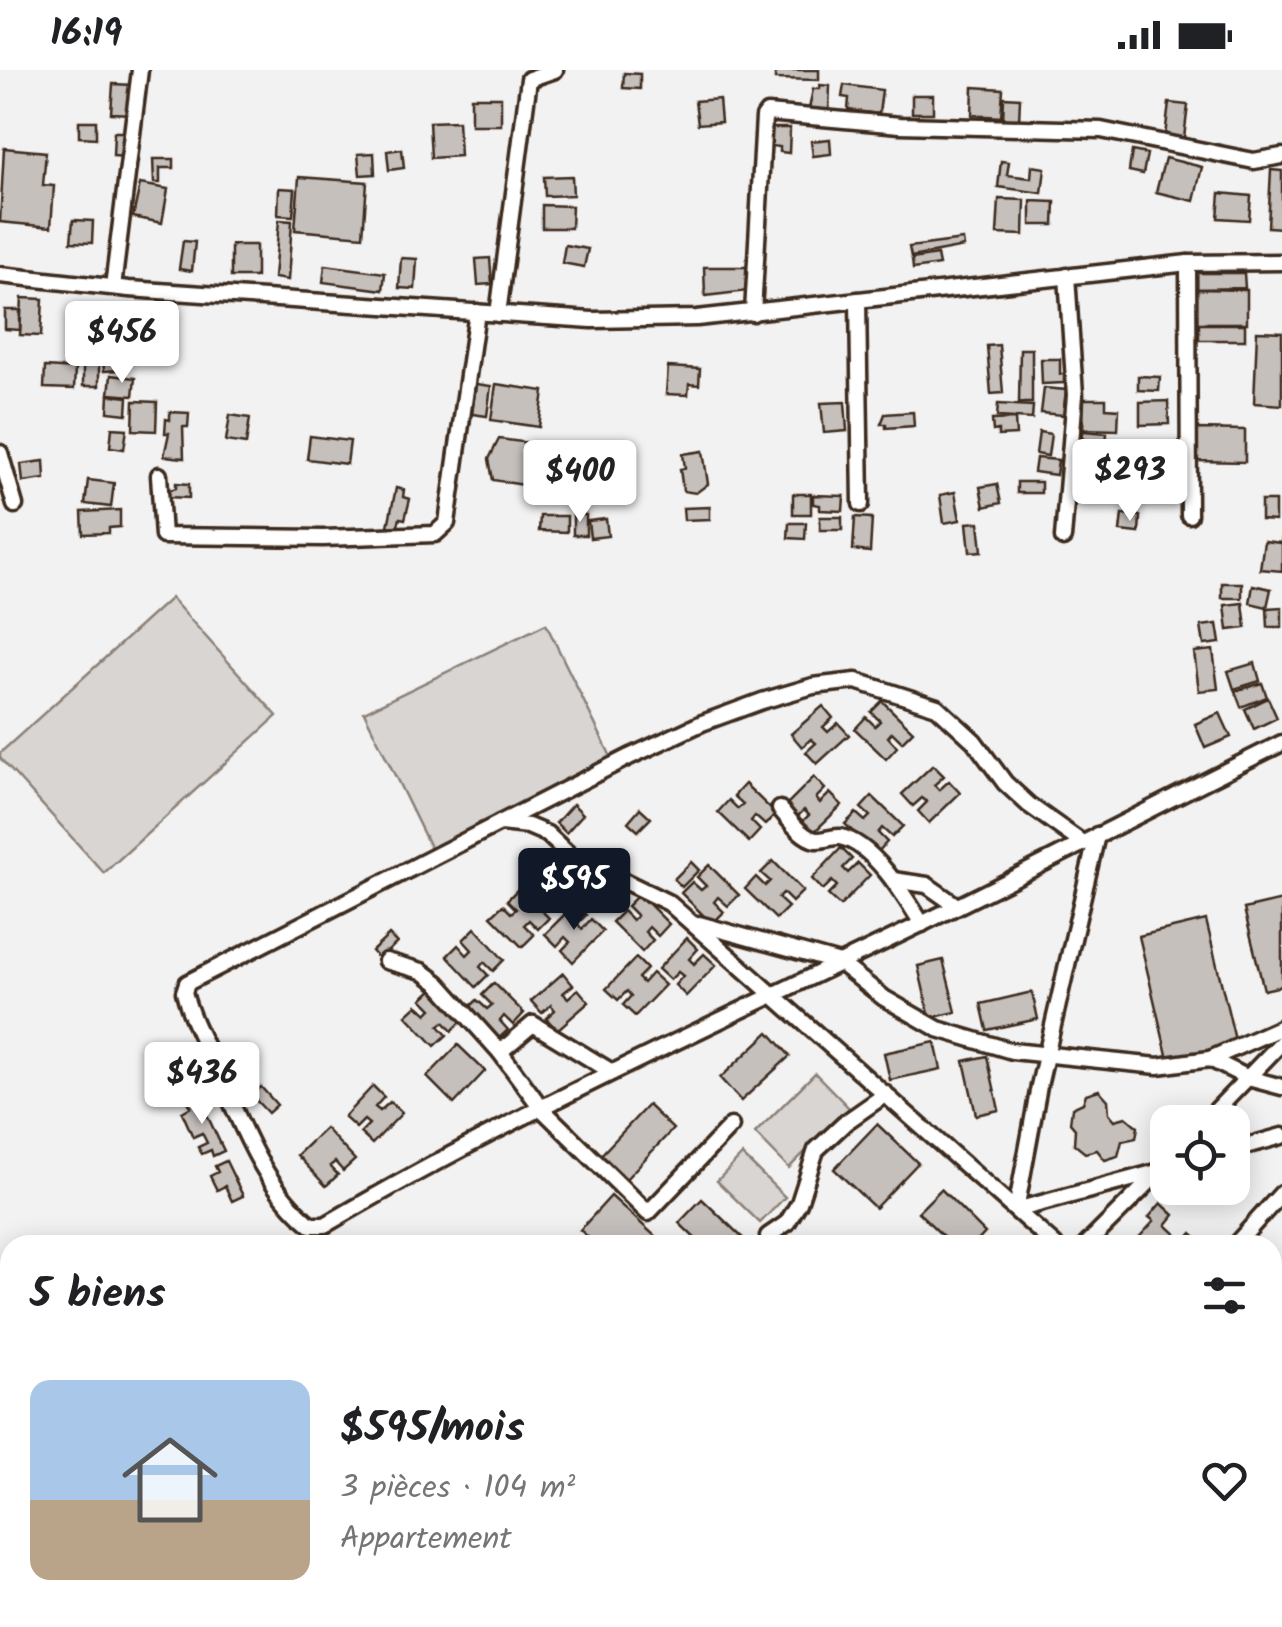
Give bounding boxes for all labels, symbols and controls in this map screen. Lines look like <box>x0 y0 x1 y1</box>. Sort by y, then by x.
text: 16:19 <box>50 5 122 65</box>
pin: $456 <box>63 301 181 386</box>
text: $456 <box>87 308 157 359</box>
pin: $293 <box>1071 439 1189 524</box>
pin: $400 <box>521 440 639 525</box>
text: $293 <box>1094 446 1166 497</box>
text: $400 <box>545 447 615 498</box>
pin: $595 <box>515 848 633 933</box>
text: $595 <box>540 855 608 906</box>
pin: $436 <box>143 1042 261 1127</box>
text: $436 <box>166 1049 238 1100</box>
map controls <box>1150 1105 1250 1205</box>
button: locate <box>1150 1105 1250 1205</box>
text: 5 biens <box>30 1262 166 1329</box>
icon: filters <box>1197 1268 1252 1323</box>
text: $595/mois <box>340 1396 525 1463</box>
icon: home <box>110 1420 230 1540</box>
icon: heart <box>1197 1453 1252 1508</box>
text: 3 pièces · 104 m² <box>340 1463 575 1514</box>
text: Appartement <box>340 1514 512 1565</box>

